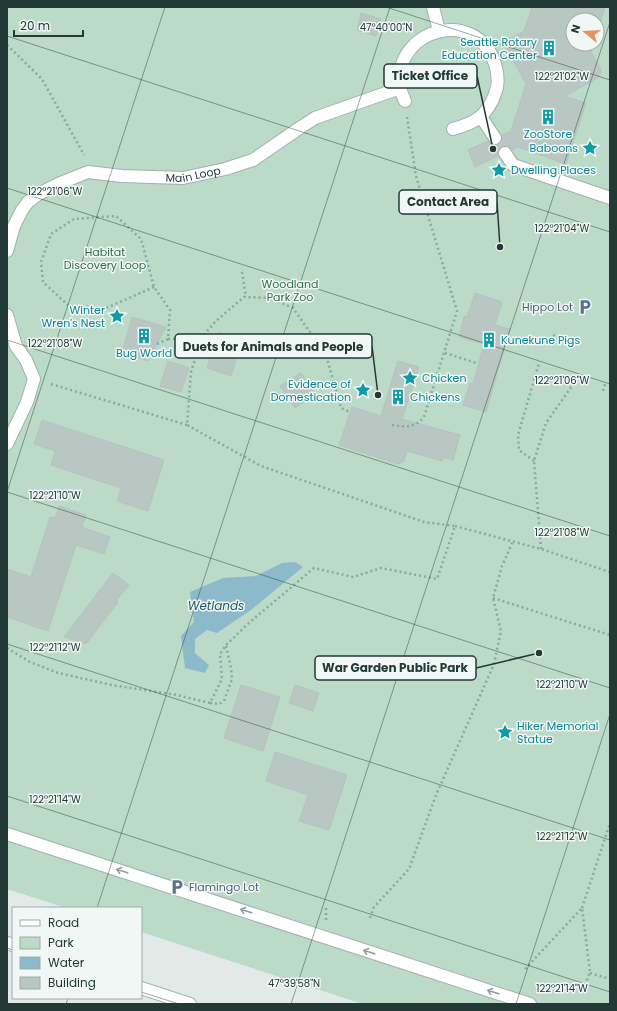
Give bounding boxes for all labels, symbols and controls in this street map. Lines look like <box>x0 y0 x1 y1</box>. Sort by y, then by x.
scale bar <box>14 12 83 38</box>
north arrow <box>565 12 605 52</box>
text: 20 m <box>20 17 50 34</box>
text: 47°40'00"N <box>360 20 412 35</box>
text: N <box>567 22 584 35</box>
place label: Seattle Rotary Education Center <box>442 34 538 63</box>
building icon: Seattle Rotary Education Center <box>540 39 558 57</box>
callout: Ticket Office <box>384 64 477 88</box>
text: Ticket Office <box>392 67 469 84</box>
text: 122°21'02"W <box>535 69 589 84</box>
building icon: ZooStore <box>539 108 557 126</box>
place label: ZooStore <box>524 126 572 142</box>
place icon: Baboons <box>581 139 599 157</box>
place label: Baboons <box>530 140 578 156</box>
place icon: Dwelling Places <box>490 161 508 179</box>
street label: Main Loop <box>165 162 222 186</box>
place label: Dwelling Places <box>511 162 596 178</box>
text: 122°21'06"W <box>28 184 83 199</box>
callout: Contact Area <box>399 190 497 214</box>
text: Contact Area <box>407 193 489 210</box>
text: 122°21'04"W <box>535 221 590 236</box>
park label: Habitat Discovery Loop <box>64 244 146 273</box>
park label: Woodland Park Zoo <box>262 276 318 305</box>
parking icon: Hippo Lot <box>576 298 594 316</box>
place label: Hippo Lot <box>522 299 573 315</box>
place label: Winter Wren's Nest <box>42 302 105 331</box>
place icon: Winter Wren's Nest <box>108 307 126 325</box>
building icon: Bug World <box>135 327 153 345</box>
building icon: Kunekune Pigs <box>480 331 498 349</box>
place label: Kunekune Pigs <box>501 332 581 348</box>
callout: Duets for Animals and People <box>175 334 372 358</box>
text: 122°21'08"W <box>28 336 83 351</box>
text: Duets for Animals and People <box>183 338 364 355</box>
place label: Bug World <box>116 345 172 361</box>
place icon: Chicken <box>401 369 419 387</box>
place label: Chicken <box>422 370 466 386</box>
text: 122°21'06"W <box>535 373 590 388</box>
place label: Evidence of Domestication <box>271 376 351 405</box>
place icon: Evidence of Domestication <box>354 381 372 399</box>
building icon: Chickens <box>389 388 407 406</box>
place label: Chickens <box>410 389 460 405</box>
text: 122°21'10"W <box>29 488 81 503</box>
text: 122°21'08"W <box>535 525 590 540</box>
water label: Wetlands <box>188 597 244 614</box>
text: 122°21'12"W <box>30 640 81 655</box>
callout: War Garden Public Park <box>315 656 476 680</box>
text: War Garden Public Park <box>322 659 469 676</box>
text: 122°21'10"W <box>536 677 588 692</box>
place label: Hiker Memorial Statue <box>517 718 598 747</box>
place icon: Hiker Memorial Statue <box>496 723 514 741</box>
text: 122°21'14"W <box>29 792 81 807</box>
text: 122°21'12"W <box>537 829 588 844</box>
one-way arrow <box>116 867 129 874</box>
parking icon: Flamingo Lot <box>168 878 186 896</box>
place label: Flamingo Lot <box>189 879 259 895</box>
legend <box>12 907 142 999</box>
one-way arrow <box>240 907 252 915</box>
text: Road <box>48 914 79 931</box>
text: Park <box>48 934 75 951</box>
one-way arrow <box>364 947 376 955</box>
text: Water <box>48 954 85 971</box>
text: Building <box>48 974 96 991</box>
text: 47°39'58"N <box>268 976 320 991</box>
text: 122°21'14"W <box>536 981 588 996</box>
one-way arrow <box>487 988 500 995</box>

